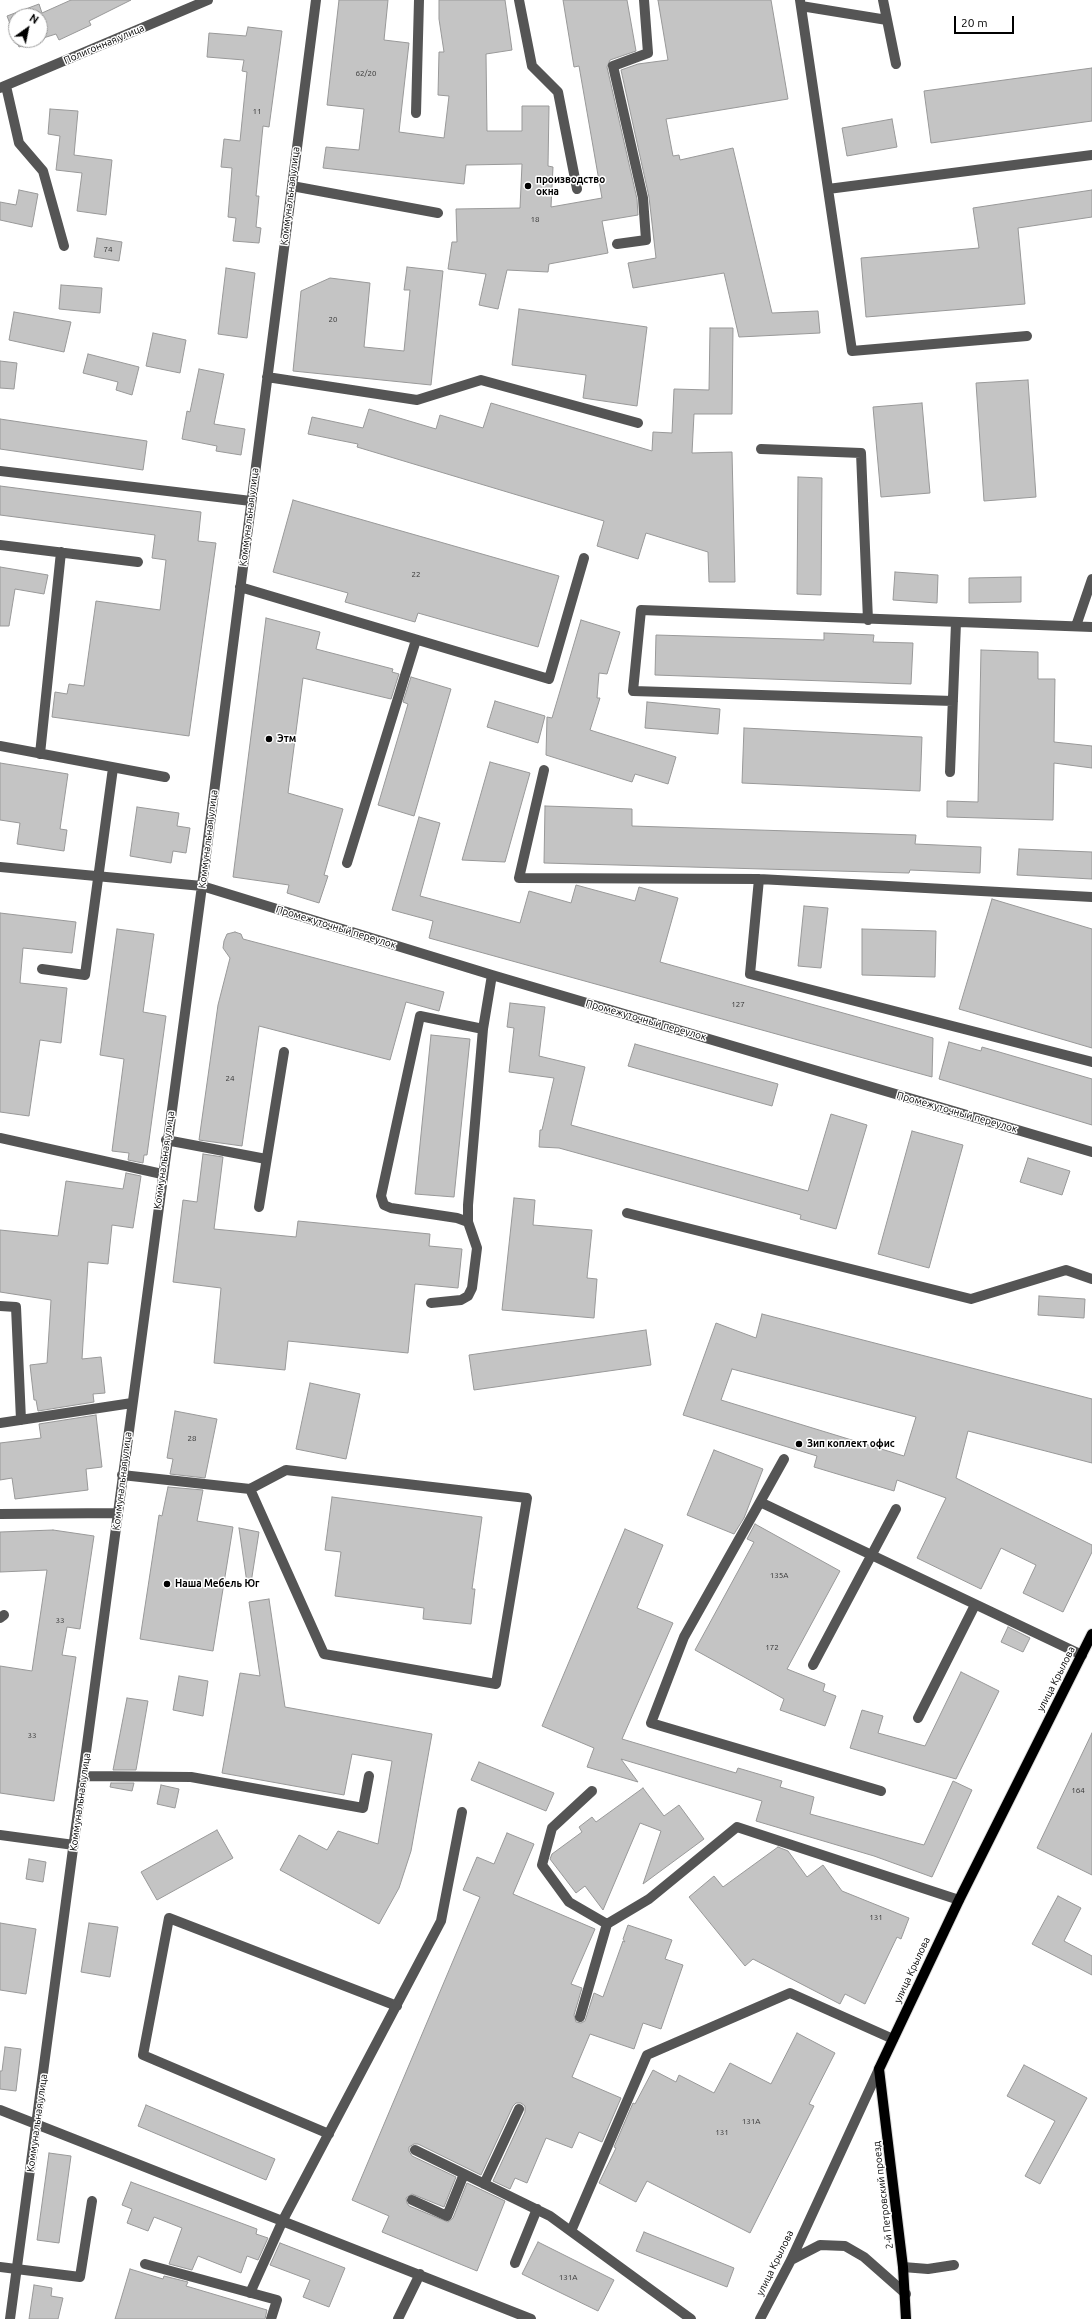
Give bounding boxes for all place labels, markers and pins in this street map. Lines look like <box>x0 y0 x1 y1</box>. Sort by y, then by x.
place label: производство окна <box>536 174 605 198</box>
marker: производство окна <box>523 181 533 191</box>
place label: Этм <box>277 733 296 745</box>
marker: Этм <box>264 734 274 744</box>
place label: Зип коплект офис <box>807 1438 895 1450</box>
marker: Зип коплект офис <box>794 1439 804 1449</box>
place label: Наша Мебель Юг <box>175 1578 259 1590</box>
marker: Наша Мебель Юг <box>162 1579 172 1589</box>

